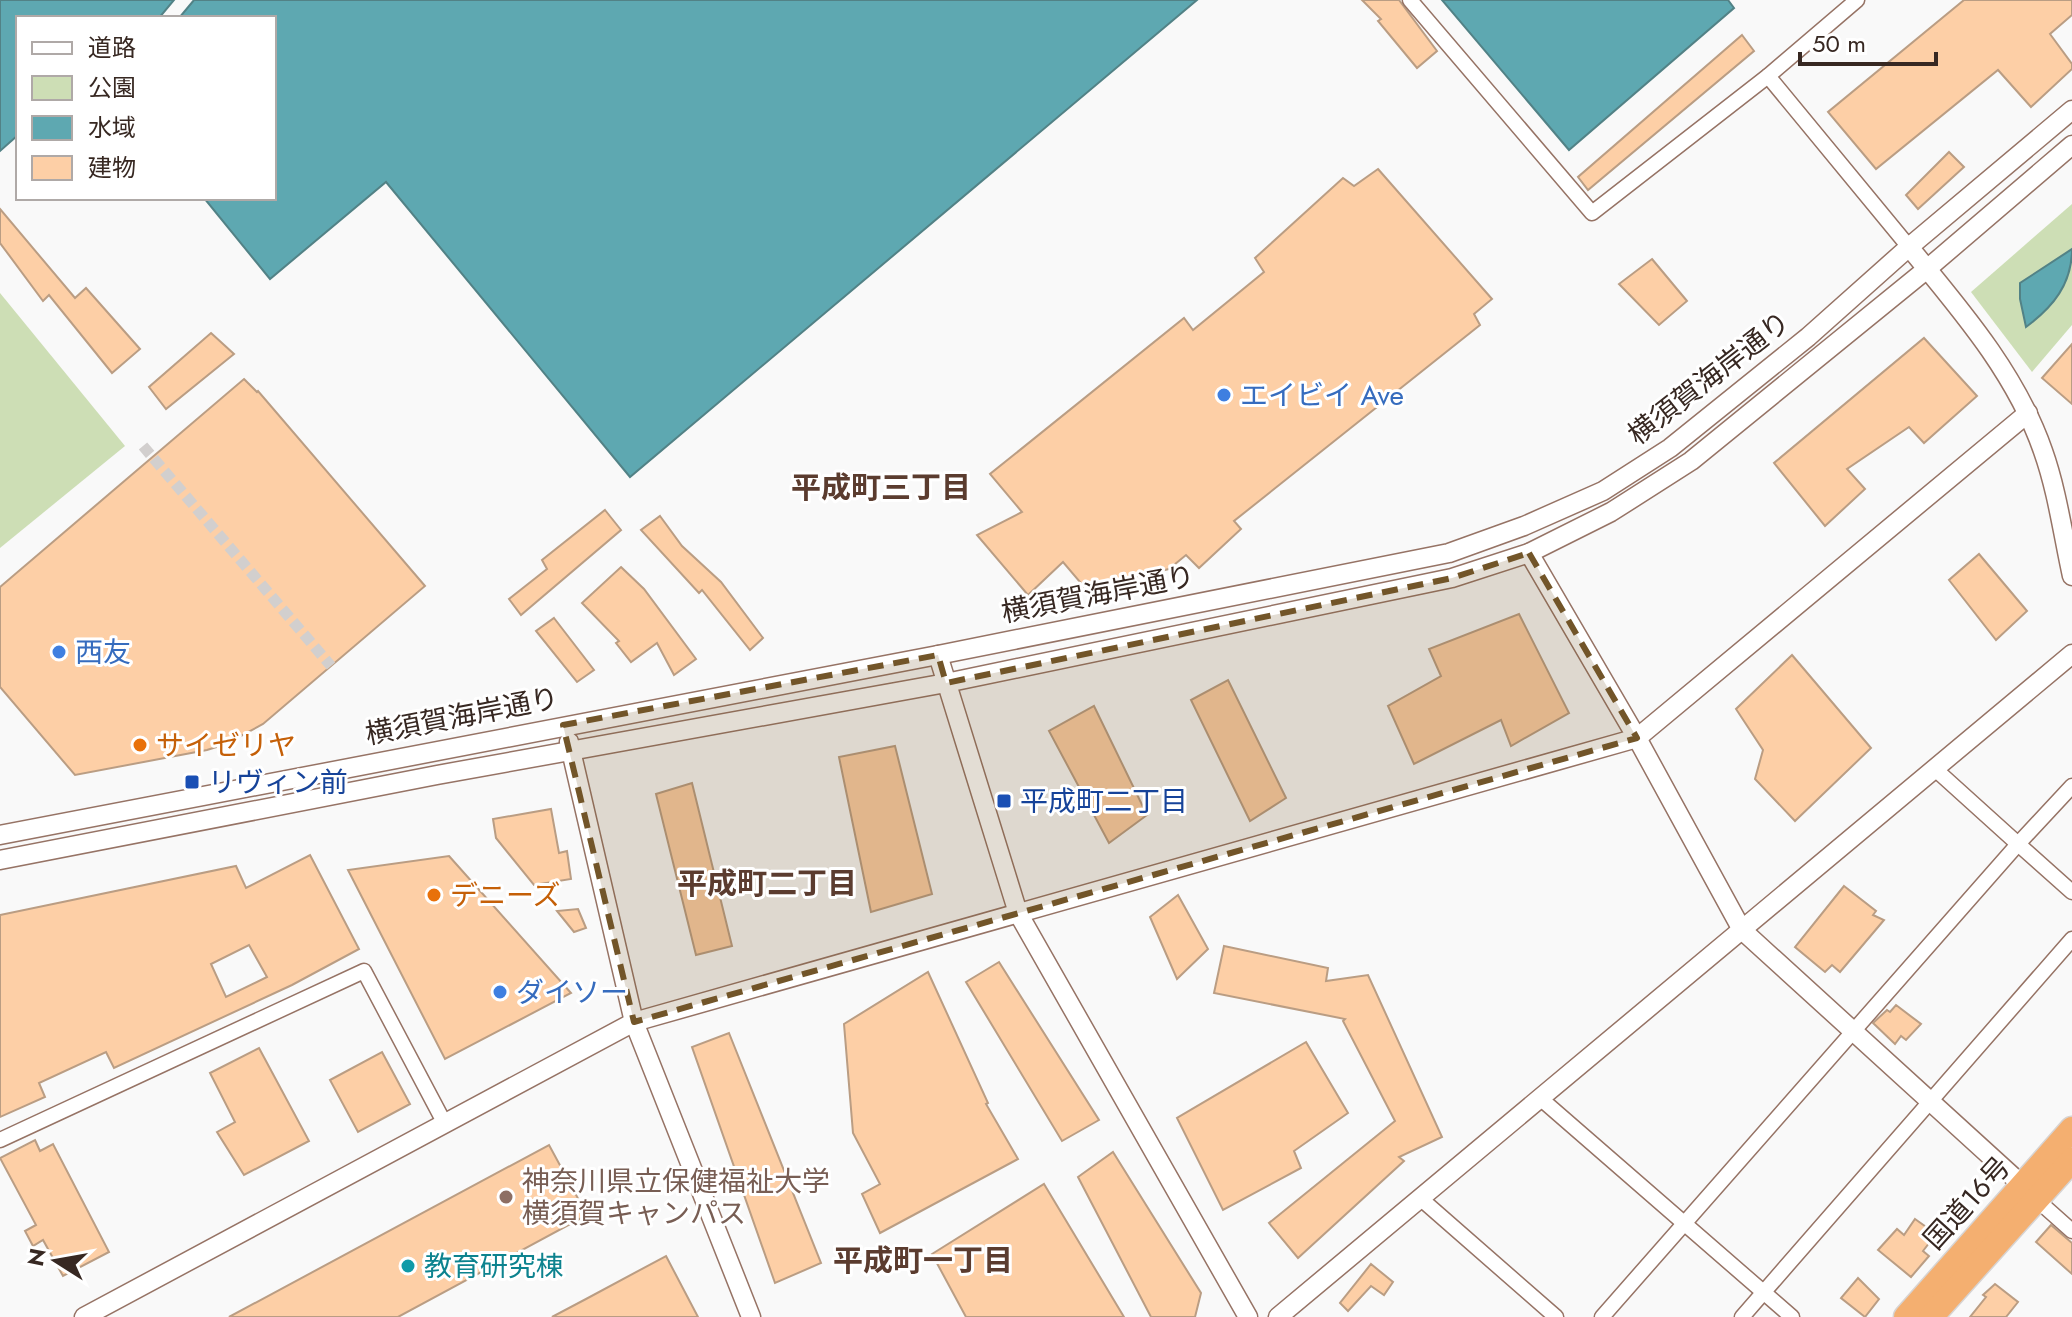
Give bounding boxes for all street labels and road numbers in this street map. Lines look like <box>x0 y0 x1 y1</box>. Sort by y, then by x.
street label: 横須賀海岸通り <box>1619 302 1799 454</box>
street label: 横須賀海岸通り <box>998 555 1198 633</box>
street label: 横須賀海岸通り <box>362 677 562 755</box>
street label: 国道16号 <box>1914 1147 2020 1259</box>

